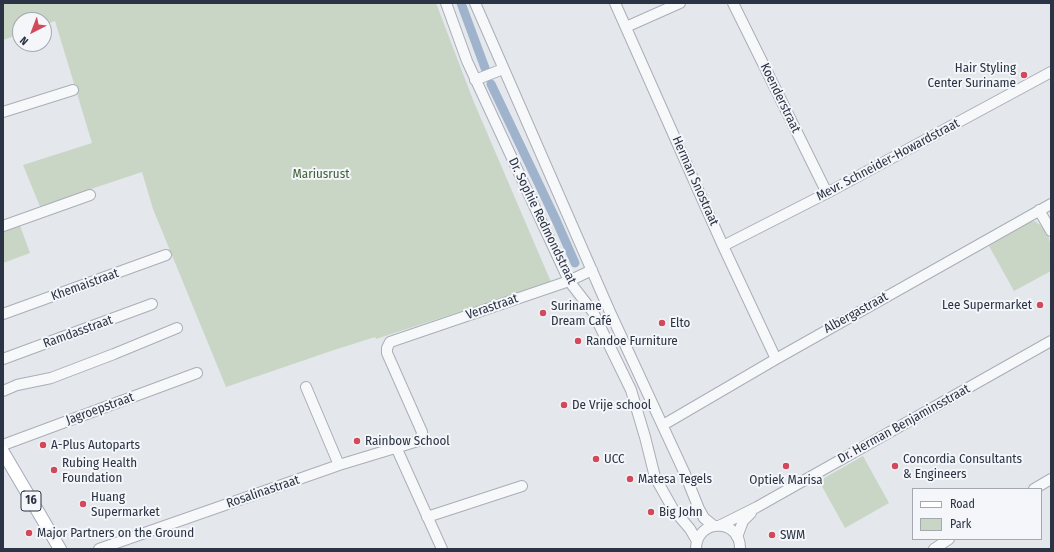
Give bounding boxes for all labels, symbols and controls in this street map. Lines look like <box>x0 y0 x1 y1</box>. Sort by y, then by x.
north arrow <box>12 12 52 52</box>
text: N <box>18 34 31 48</box>
place label: Hair Styling Center Suriname <box>928 60 1016 91</box>
street label: Koenderstraat <box>756 61 804 135</box>
marker: Hair Styling Center Suriname <box>1019 70 1029 80</box>
street label: Mevr. Schneider-Howardstraat <box>814 116 962 204</box>
street label: Herman Snostraat <box>668 134 722 228</box>
street label: Dr. Sophie Redmondstraat <box>505 155 579 287</box>
park label: Mariusrust <box>293 166 349 182</box>
street label: Khemaistraat <box>49 266 121 304</box>
street label: Albergastraat <box>821 289 891 337</box>
street label: Verastraat <box>464 291 520 323</box>
place label: Lee Supermarket <box>942 297 1032 313</box>
place label: Suriname Dream Café <box>551 298 612 329</box>
marker: Lee Supermarket <box>1035 300 1045 310</box>
marker: Suriname Dream Café <box>538 308 548 318</box>
street label: Ramdasstraat <box>41 312 115 352</box>
place label: Elto <box>670 315 690 331</box>
marker: Elto <box>657 318 667 328</box>
place label: Randoe Furniture <box>586 333 678 349</box>
marker: Randoe Furniture <box>573 336 583 346</box>
street label: Dr. Herman Benjaminsstraat <box>835 381 973 467</box>
street label: Jagroepstraat <box>64 390 136 428</box>
place label: De Vrije school <box>572 397 651 413</box>
marker: De Vrije school <box>559 400 569 410</box>
place label: Rainbow School <box>365 433 450 449</box>
marker: Rainbow School <box>352 436 362 446</box>
place label: A-Plus Autoparts <box>51 437 140 453</box>
marker: A-Plus Autoparts <box>38 440 48 450</box>
place label: UCC <box>604 451 625 467</box>
place label: Concordia Consultants & Engineers <box>903 451 1022 482</box>
marker: UCC <box>591 454 601 464</box>
place label: Rubing Health Foundation <box>62 455 137 486</box>
marker: Optiek Marisa <box>781 461 791 471</box>
marker: Concordia Consultants & Engineers <box>890 461 900 471</box>
marker: Rubing Health Foundation <box>49 465 59 475</box>
place label: Matesa Tegels <box>638 471 712 487</box>
street label: Rosalinastraat <box>224 472 302 512</box>
place label: Optiek Marisa <box>749 472 823 488</box>
marker: Matesa Tegels <box>625 474 635 484</box>
legend <box>912 488 1042 540</box>
place label: Huang Supermarket <box>91 489 160 520</box>
road number: 16 <box>21 491 41 511</box>
text: Road <box>950 497 975 511</box>
marker: Huang Supermarket <box>78 499 88 509</box>
place label: Big John <box>659 504 703 520</box>
marker: Big John <box>646 507 656 517</box>
text: Park <box>950 517 971 531</box>
place label: Major Partners on the Ground <box>37 525 194 541</box>
place label: SWM <box>780 527 805 543</box>
marker: Major Partners on the Ground <box>24 528 34 538</box>
marker: SWM <box>767 530 777 540</box>

